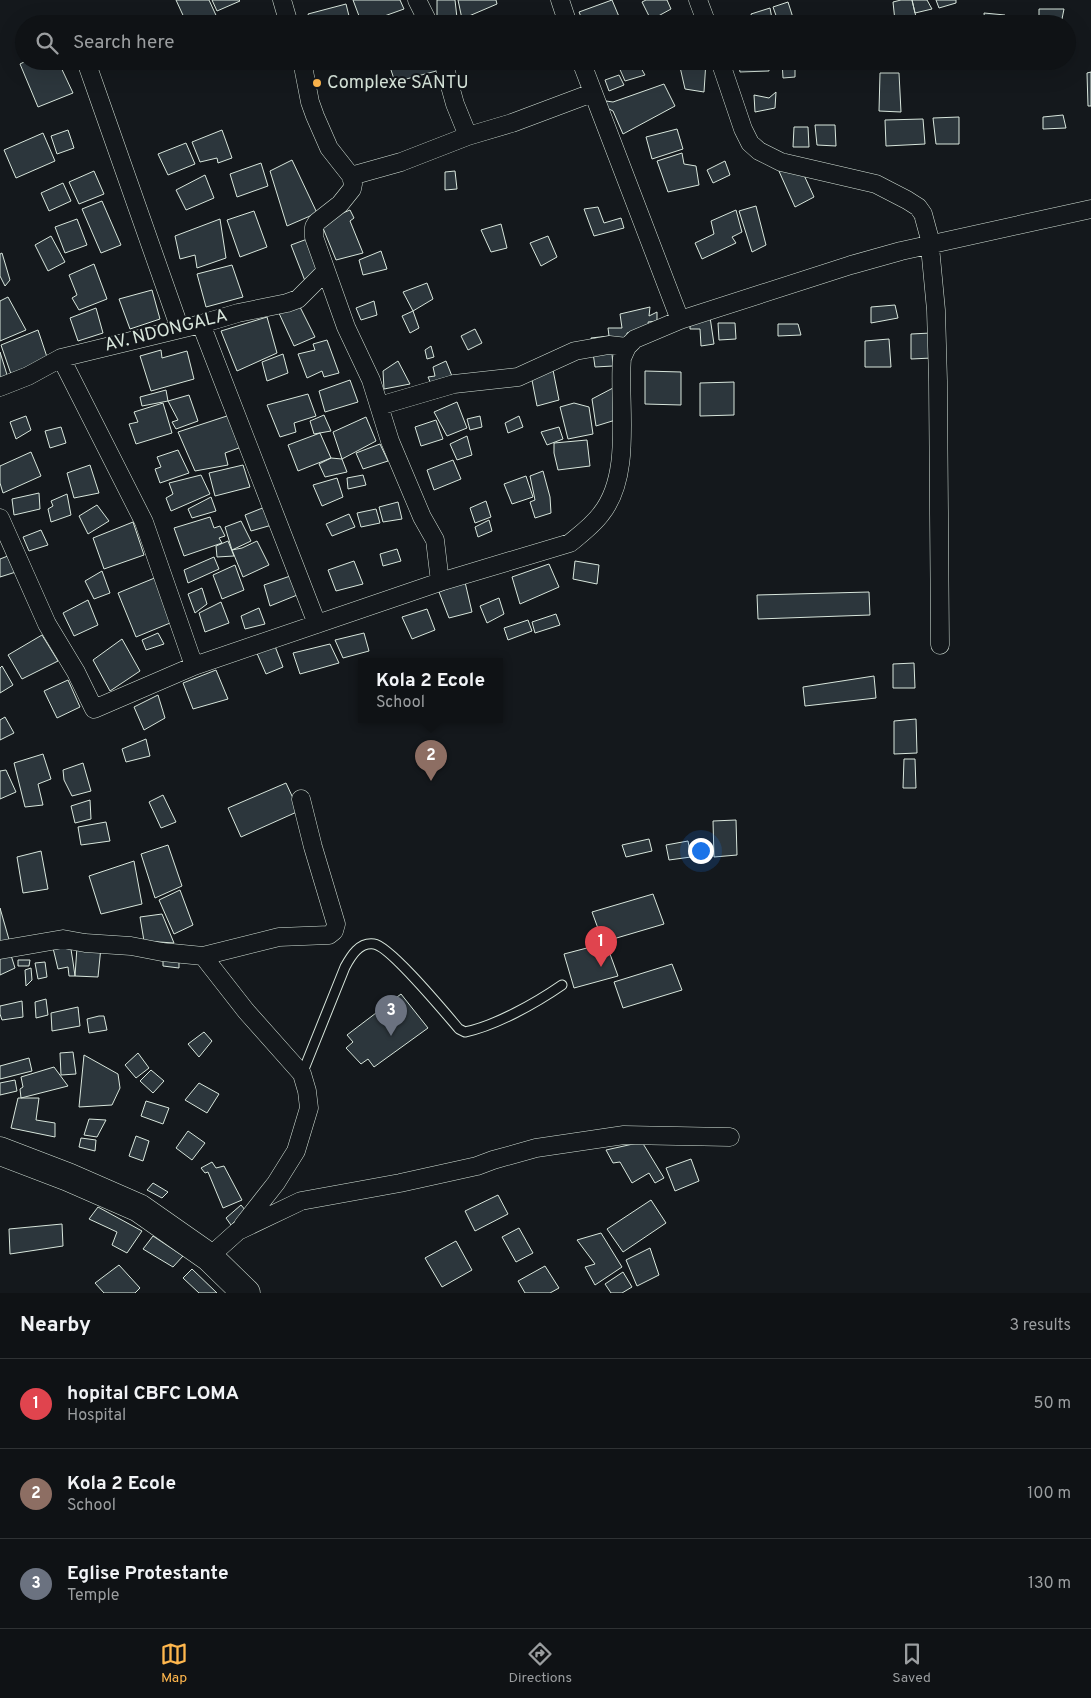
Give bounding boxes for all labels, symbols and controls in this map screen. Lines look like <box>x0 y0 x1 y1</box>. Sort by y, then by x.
search box <box>15 15 1076 70</box>
icon: search <box>33 29 61 57</box>
text: Search here <box>73 31 175 55</box>
place label: Complexe SANTU <box>327 72 469 95</box>
marker: Complexe SANTU <box>311 77 323 89</box>
street label: AV. NDONGALA <box>102 305 230 357</box>
popup <box>358 658 503 723</box>
text: Kola 2 Ecole <box>376 669 485 693</box>
text: School <box>376 693 425 713</box>
pin: 2 <box>415 740 447 781</box>
your location <box>688 838 714 864</box>
pin: 1 <box>585 926 617 967</box>
pin: 3 <box>375 995 407 1036</box>
text: Nearby <box>20 1312 91 1339</box>
text: 3 results <box>1009 1316 1071 1336</box>
text: hopital CBFC LOMA <box>67 1382 239 1406</box>
text: 1 <box>33 1394 39 1414</box>
text: 50 m <box>1034 1394 1071 1414</box>
text: Hospital <box>67 1406 126 1426</box>
text: Kola 2 Ecole <box>67 1472 176 1496</box>
text: 2 <box>31 1484 41 1504</box>
text: 100 m <box>1027 1484 1071 1504</box>
text: School <box>67 1496 116 1516</box>
text: Eglise Protestante <box>67 1562 229 1586</box>
text: 3 <box>31 1574 41 1594</box>
text: 130 m <box>1028 1574 1071 1594</box>
text: Temple <box>67 1586 119 1606</box>
tab: Map <box>160 1640 188 1687</box>
tab: Directions <box>508 1640 572 1687</box>
tab: Saved <box>892 1640 931 1687</box>

